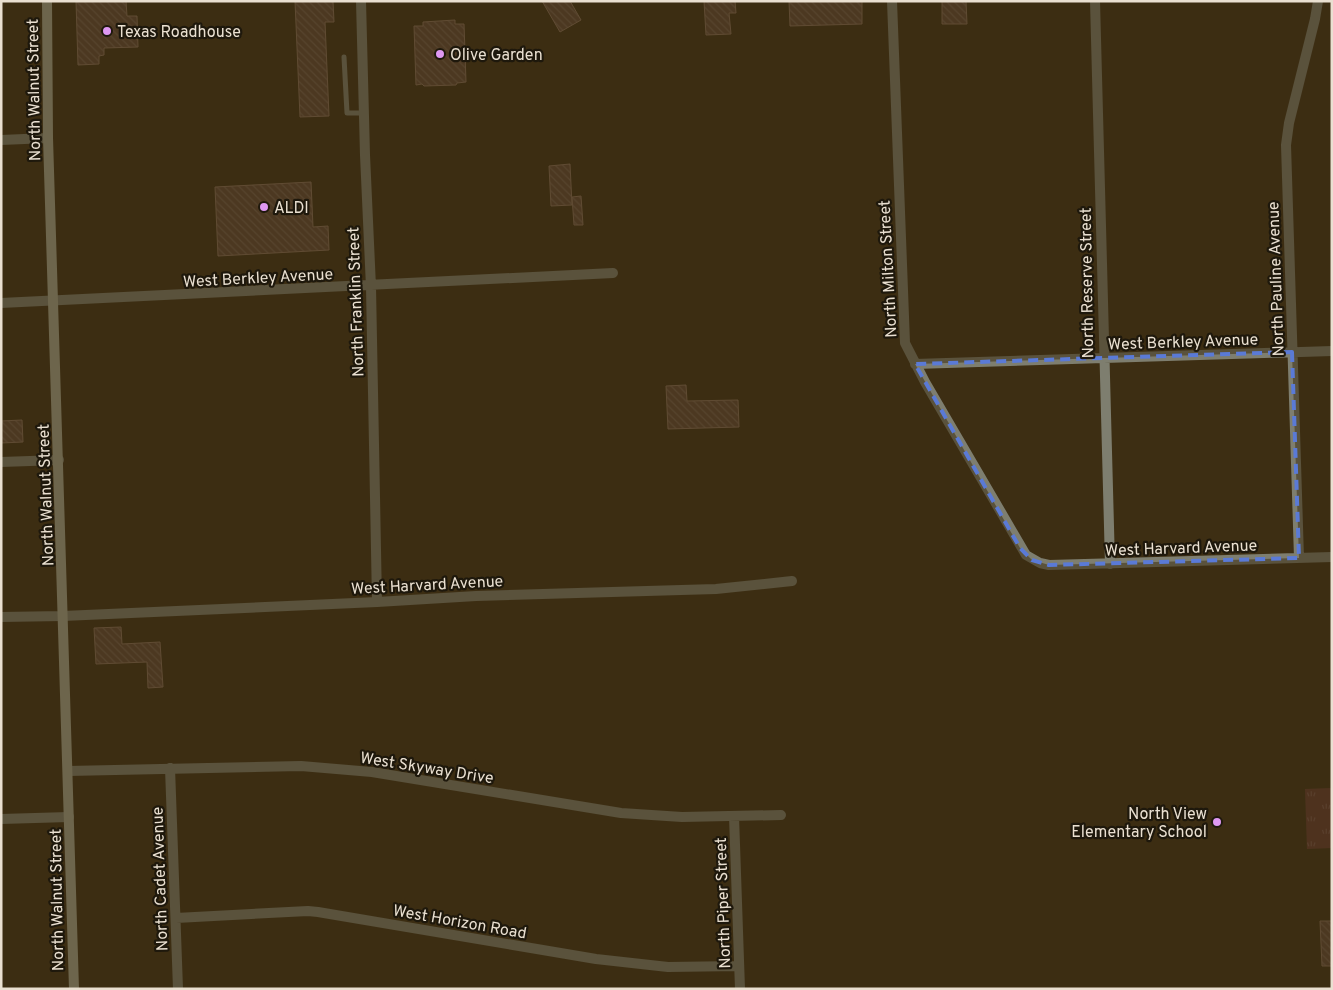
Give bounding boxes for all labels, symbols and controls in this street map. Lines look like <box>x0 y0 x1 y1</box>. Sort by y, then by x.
street label: North Walnut Street <box>24 19 46 161</box>
place label: Texas Roadhouse <box>117 23 241 43</box>
marker: Texas Roadhouse <box>101 25 113 37</box>
place label: Olive Garden <box>450 46 543 66</box>
marker: Olive Garden <box>434 48 446 60</box>
place label: ALDI <box>274 199 309 219</box>
street label: North Milton Street <box>875 200 903 338</box>
marker: ALDI <box>258 201 270 213</box>
street label: North Pauline Avenue <box>1264 201 1290 357</box>
street label: North Reserve Street <box>1077 207 1099 359</box>
street label: North Franklin Street <box>344 227 370 377</box>
street label: West Berkley Avenue <box>183 265 334 293</box>
street label: West Berkley Avenue <box>1108 330 1259 356</box>
street label: North Walnut Street <box>35 423 59 566</box>
street label: West Harvard Avenue <box>1105 536 1258 562</box>
street label: West Harvard Avenue <box>351 572 504 600</box>
street label: West Skyway Drive <box>359 749 495 789</box>
place label: North View Elementary School <box>1071 805 1207 843</box>
street label: North Cadet Avenue <box>148 806 174 951</box>
marker: North View Elementary School <box>1211 816 1223 828</box>
street label: North Walnut Street <box>47 829 69 971</box>
street label: North Piper Street <box>712 837 736 969</box>
street label: West Horizon Road <box>391 901 528 945</box>

